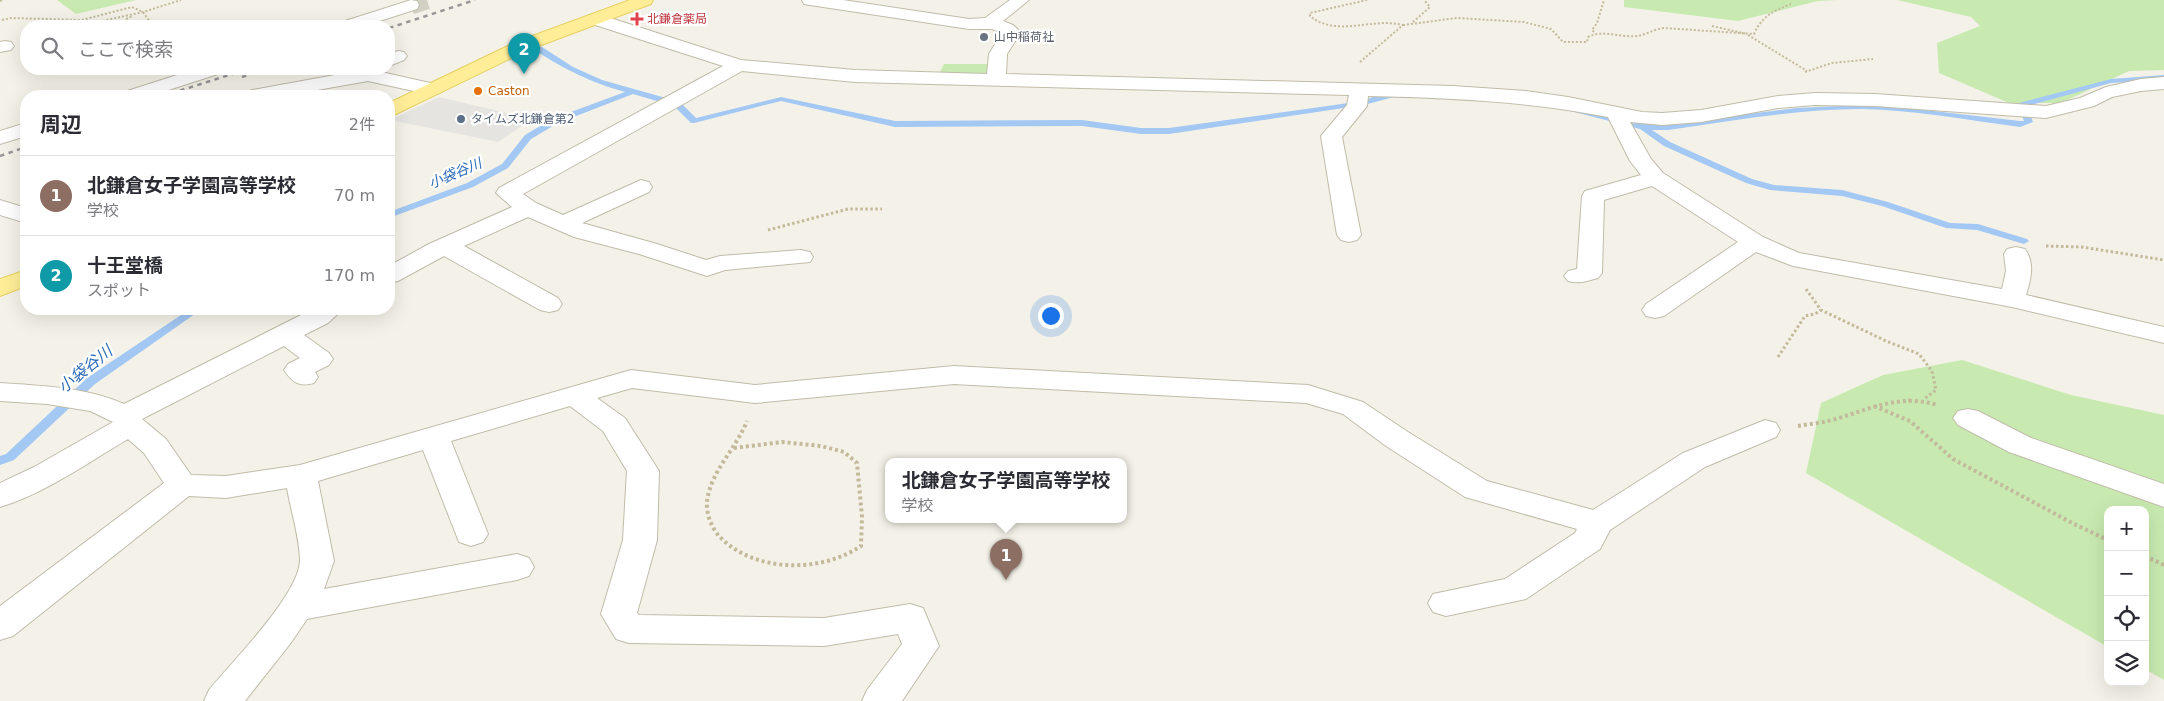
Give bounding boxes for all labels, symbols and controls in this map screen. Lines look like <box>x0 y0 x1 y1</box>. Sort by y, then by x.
place label: 北鎌倉薬局 <box>647 12 707 26</box>
marker: 北鎌倉薬局 <box>631 13 643 25</box>
search box <box>20 20 395 75</box>
place label: 山中稲荷社 <box>994 30 1054 44</box>
marker: 山中稲荷社 <box>978 31 990 43</box>
pin: 2 <box>508 33 540 74</box>
icon: search <box>38 34 66 62</box>
text: ここで検索 <box>78 38 173 60</box>
place label: Caston <box>488 84 530 98</box>
marker: Caston <box>472 85 484 97</box>
place label: タイムズ北鎌倉第2 <box>471 112 574 126</box>
text: 周辺 <box>40 113 82 137</box>
marker: タイムズ北鎌倉第2 <box>455 113 467 125</box>
text: 2件 <box>349 115 375 134</box>
water label: 小袋谷川 <box>426 154 486 191</box>
text: 北鎌倉女子学園高等学校 <box>87 174 296 196</box>
text: 1 <box>50 186 62 205</box>
text: 70 m <box>334 186 375 205</box>
text: 学校 <box>87 201 119 220</box>
text: 十王堂橋 <box>87 254 163 276</box>
text: 2 <box>50 266 62 285</box>
text: 170 m <box>324 266 375 285</box>
text: スポット <box>87 281 151 300</box>
your location <box>1038 303 1064 329</box>
water label: 小袋谷川 <box>54 340 117 397</box>
popup <box>885 458 1127 523</box>
text: 北鎌倉女子学園高等学校 <box>901 469 1111 491</box>
text: 学校 <box>901 496 934 515</box>
map controls <box>2104 506 2149 686</box>
button: + <box>2104 506 2149 551</box>
pin: 1 <box>990 539 1022 580</box>
button: − <box>2104 551 2149 596</box>
button: locate <box>2104 596 2149 641</box>
button: layers <box>2104 641 2149 686</box>

